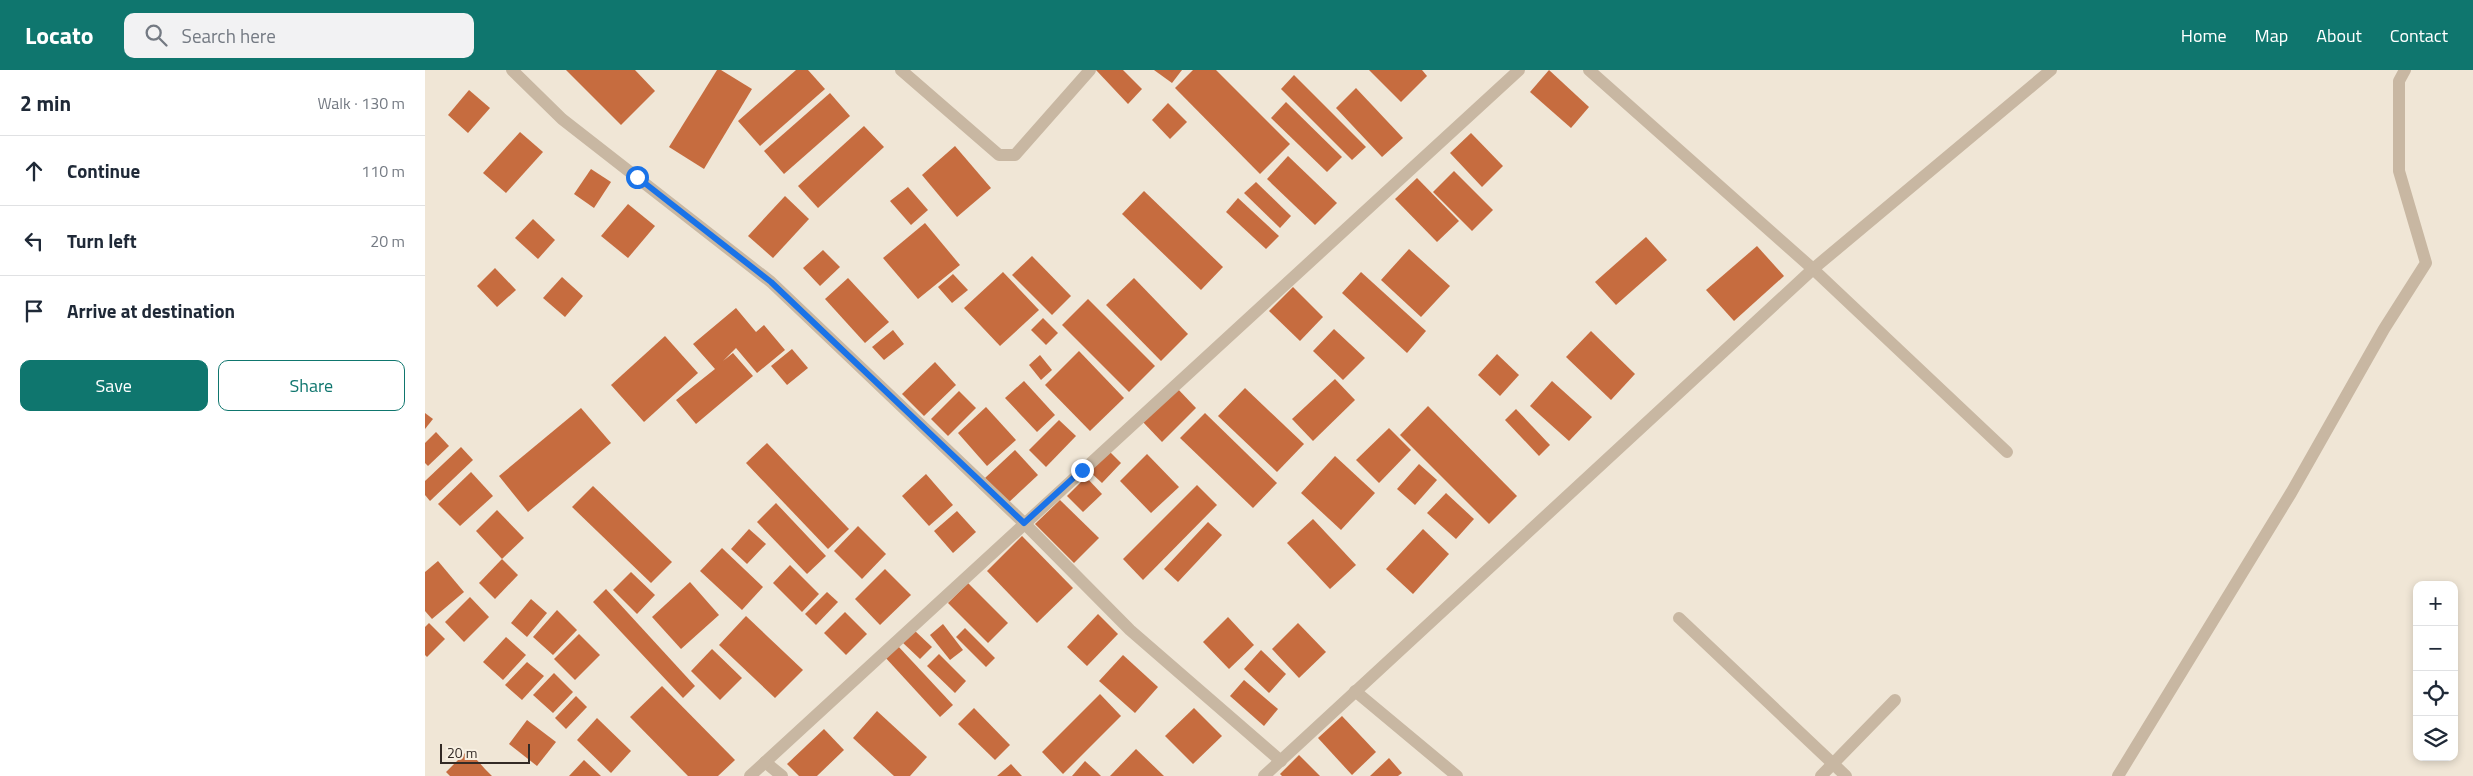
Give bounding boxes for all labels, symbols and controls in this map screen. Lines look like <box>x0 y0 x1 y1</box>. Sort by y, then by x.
search box <box>124 13 474 58</box>
text: Locato <box>25 17 94 53</box>
icon: search <box>142 21 170 49</box>
text: Search here <box>182 21 276 50</box>
text: Home <box>2181 22 2227 49</box>
text: Map <box>2255 22 2288 49</box>
text: About <box>2316 22 2362 49</box>
text: Contact <box>2390 22 2448 49</box>
text: 2 min <box>20 87 71 119</box>
text: Walk · 130 m <box>317 91 405 115</box>
text: Continue <box>67 156 140 185</box>
icon: ahead <box>20 157 48 185</box>
text: 110 m <box>361 159 405 183</box>
route start <box>626 166 649 189</box>
text: Turn left <box>67 226 137 255</box>
icon: left <box>20 227 48 255</box>
text: 20 m <box>370 229 405 253</box>
text: Arrive at destination <box>67 296 235 325</box>
icon: arrive <box>20 297 48 325</box>
button: Save <box>20 360 208 411</box>
button: Share <box>218 360 405 411</box>
route end <box>1071 459 1094 482</box>
map controls <box>2413 581 2458 761</box>
button: + <box>2413 581 2458 626</box>
button: − <box>2413 626 2458 671</box>
button: locate <box>2413 671 2458 716</box>
button: layers <box>2413 716 2458 761</box>
scale bar <box>440 741 530 764</box>
text: 20 m <box>447 742 477 763</box>

